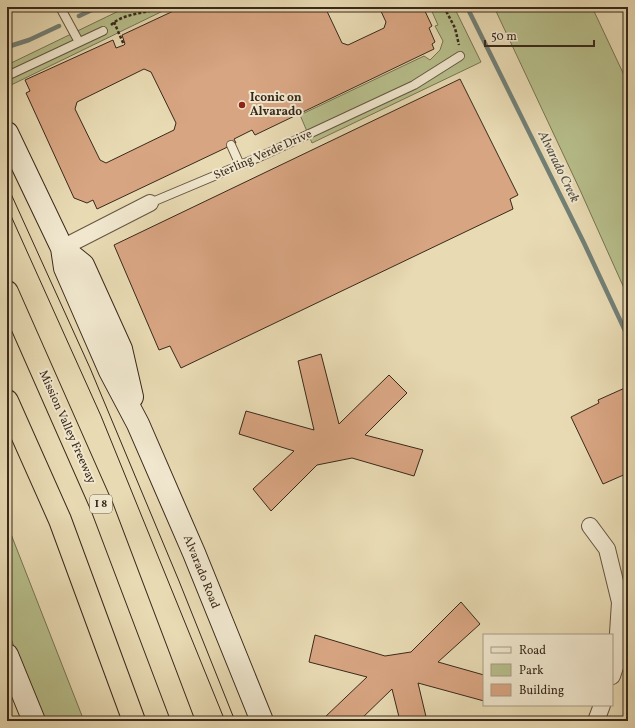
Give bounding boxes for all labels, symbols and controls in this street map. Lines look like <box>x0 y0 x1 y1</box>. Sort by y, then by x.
scale bar <box>485 22 594 48</box>
text: 50 m <box>491 29 517 45</box>
place label: Iconic on Alvarado <box>250 90 302 120</box>
marker: Iconic on Alvarado <box>237 100 247 110</box>
street label: Sterling Verde Drive <box>211 126 315 184</box>
water label: Alvarado Creek <box>533 127 583 206</box>
street label: Mission Valley Freeway <box>35 368 99 487</box>
road number: I 8 <box>90 495 112 513</box>
street label: Alvarado Road <box>179 533 223 611</box>
legend <box>483 634 613 706</box>
text: Road <box>519 643 546 659</box>
text: Park <box>519 663 544 679</box>
text: Building <box>519 683 564 699</box>

